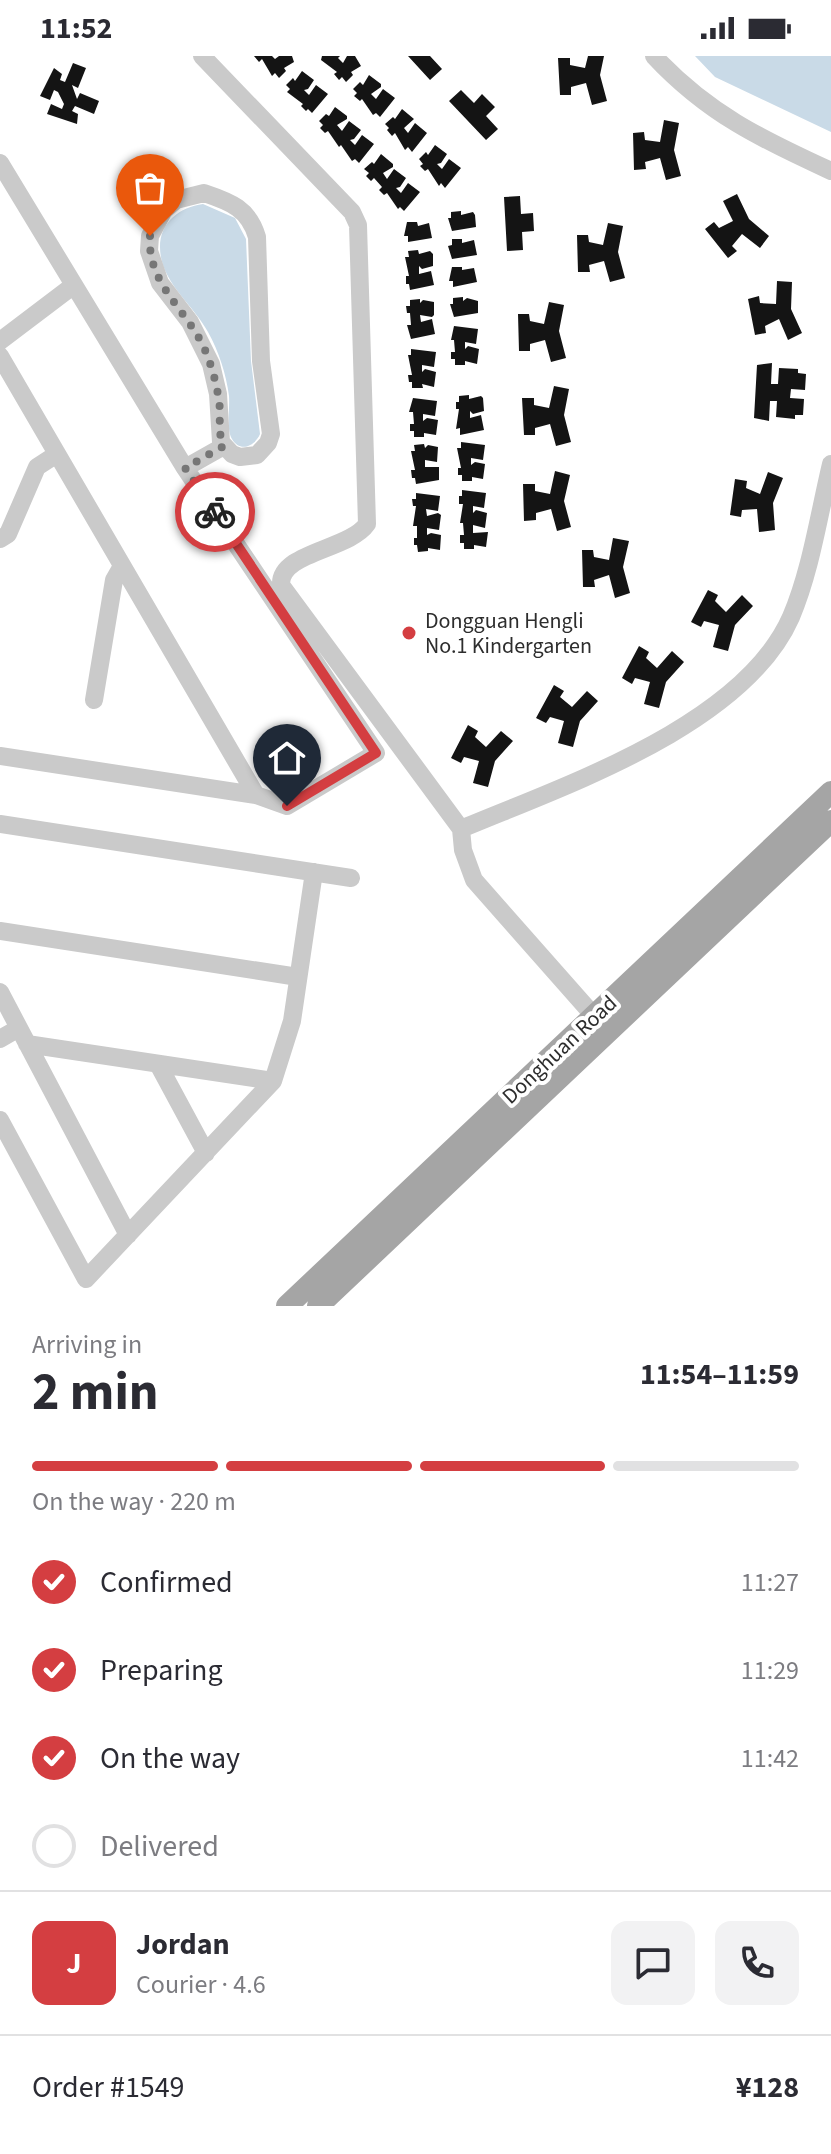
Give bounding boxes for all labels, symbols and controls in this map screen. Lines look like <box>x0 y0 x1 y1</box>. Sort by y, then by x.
text: 11:52 <box>40 7 112 50</box>
pin <box>116 154 184 236</box>
icon: bag <box>128 166 172 210</box>
courier <box>175 472 255 552</box>
icon: bike <box>193 490 237 534</box>
place label: Dongguan Hengli No.1 Kindergarten <box>425 605 592 662</box>
marker: Dongguan Hengli No.1 Kindergarten <box>400 624 418 642</box>
pin <box>253 724 321 806</box>
icon: home <box>265 736 309 780</box>
street label: Donghuan Road <box>495 988 624 1112</box>
text: Arriving in <box>32 1326 142 1363</box>
text: 11:54–11:59 <box>640 1353 799 1396</box>
text: 2 min <box>32 1356 159 1430</box>
text: On the way · 220 m <box>32 1483 236 1520</box>
icon: check <box>32 1560 76 1604</box>
text: Confirmed <box>100 1561 233 1604</box>
text: 11:27 <box>741 1564 799 1601</box>
icon: check <box>32 1648 76 1692</box>
text: Preparing <box>100 1649 223 1692</box>
text: 11:29 <box>741 1652 799 1689</box>
icon: check <box>32 1736 76 1780</box>
text: On the way <box>100 1737 240 1780</box>
text: 11:42 <box>741 1740 799 1777</box>
text: Delivered <box>100 1825 219 1868</box>
button: chat <box>611 1921 695 2005</box>
button: phone <box>715 1921 799 2005</box>
text: Jordan <box>136 1923 230 1966</box>
text: J <box>66 1942 82 1985</box>
text: Courier · 4.6 <box>136 1966 266 2003</box>
text: Order #1549 <box>32 2066 185 2109</box>
text: ¥128 <box>736 2066 799 2109</box>

